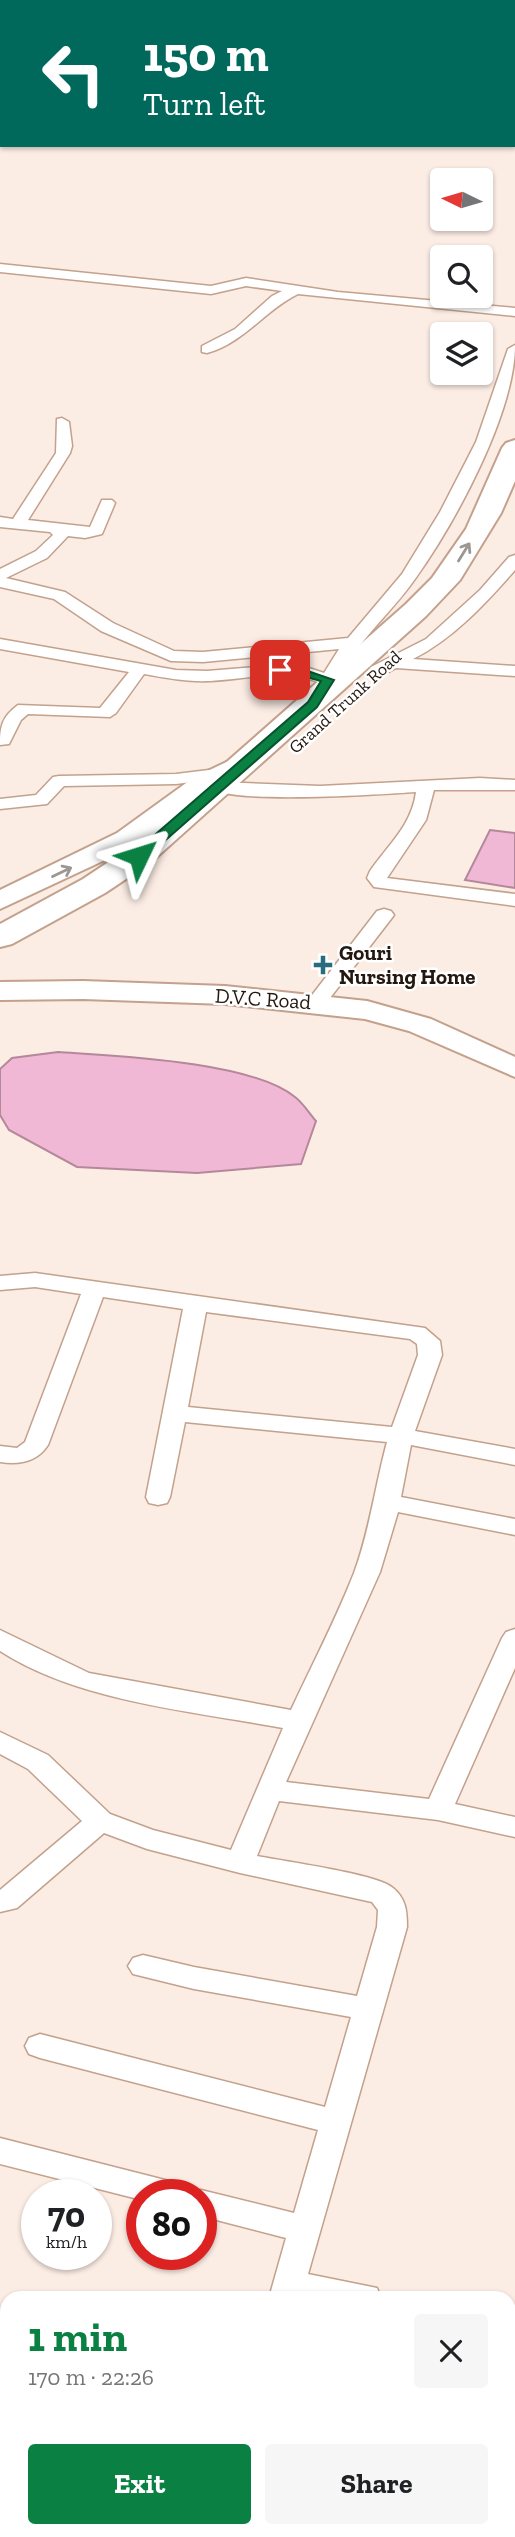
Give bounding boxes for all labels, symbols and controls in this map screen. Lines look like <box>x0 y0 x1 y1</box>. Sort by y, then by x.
text: 150 m <box>143 25 269 84</box>
icon: left <box>28 28 119 119</box>
text: Turn left <box>143 85 265 123</box>
north arrow <box>430 168 494 231</box>
map controls <box>430 168 493 385</box>
button: search <box>430 245 493 308</box>
button: layers <box>430 322 493 385</box>
one-way arrow <box>457 542 471 562</box>
pin <box>250 640 310 700</box>
street label: Grand Trunk Road <box>284 646 406 758</box>
icon: arrive <box>261 651 299 689</box>
position arrow <box>102 819 176 893</box>
one-way arrow <box>51 865 72 878</box>
place label: Gouri Nursing Home <box>339 940 475 989</box>
marker: Gouri Nursing Home <box>313 955 333 975</box>
street label: D.V.C Road <box>214 983 312 1014</box>
speed limit sign: 80 <box>126 2179 217 2270</box>
text: 70 <box>48 2194 85 2236</box>
text: km/h <box>46 2231 87 2253</box>
text: 1 min <box>28 2311 127 2362</box>
button: close <box>414 2314 488 2388</box>
text: 170 m · 22:26 <box>28 2363 154 2391</box>
button: Exit <box>28 2444 251 2524</box>
button: Share <box>265 2444 488 2524</box>

